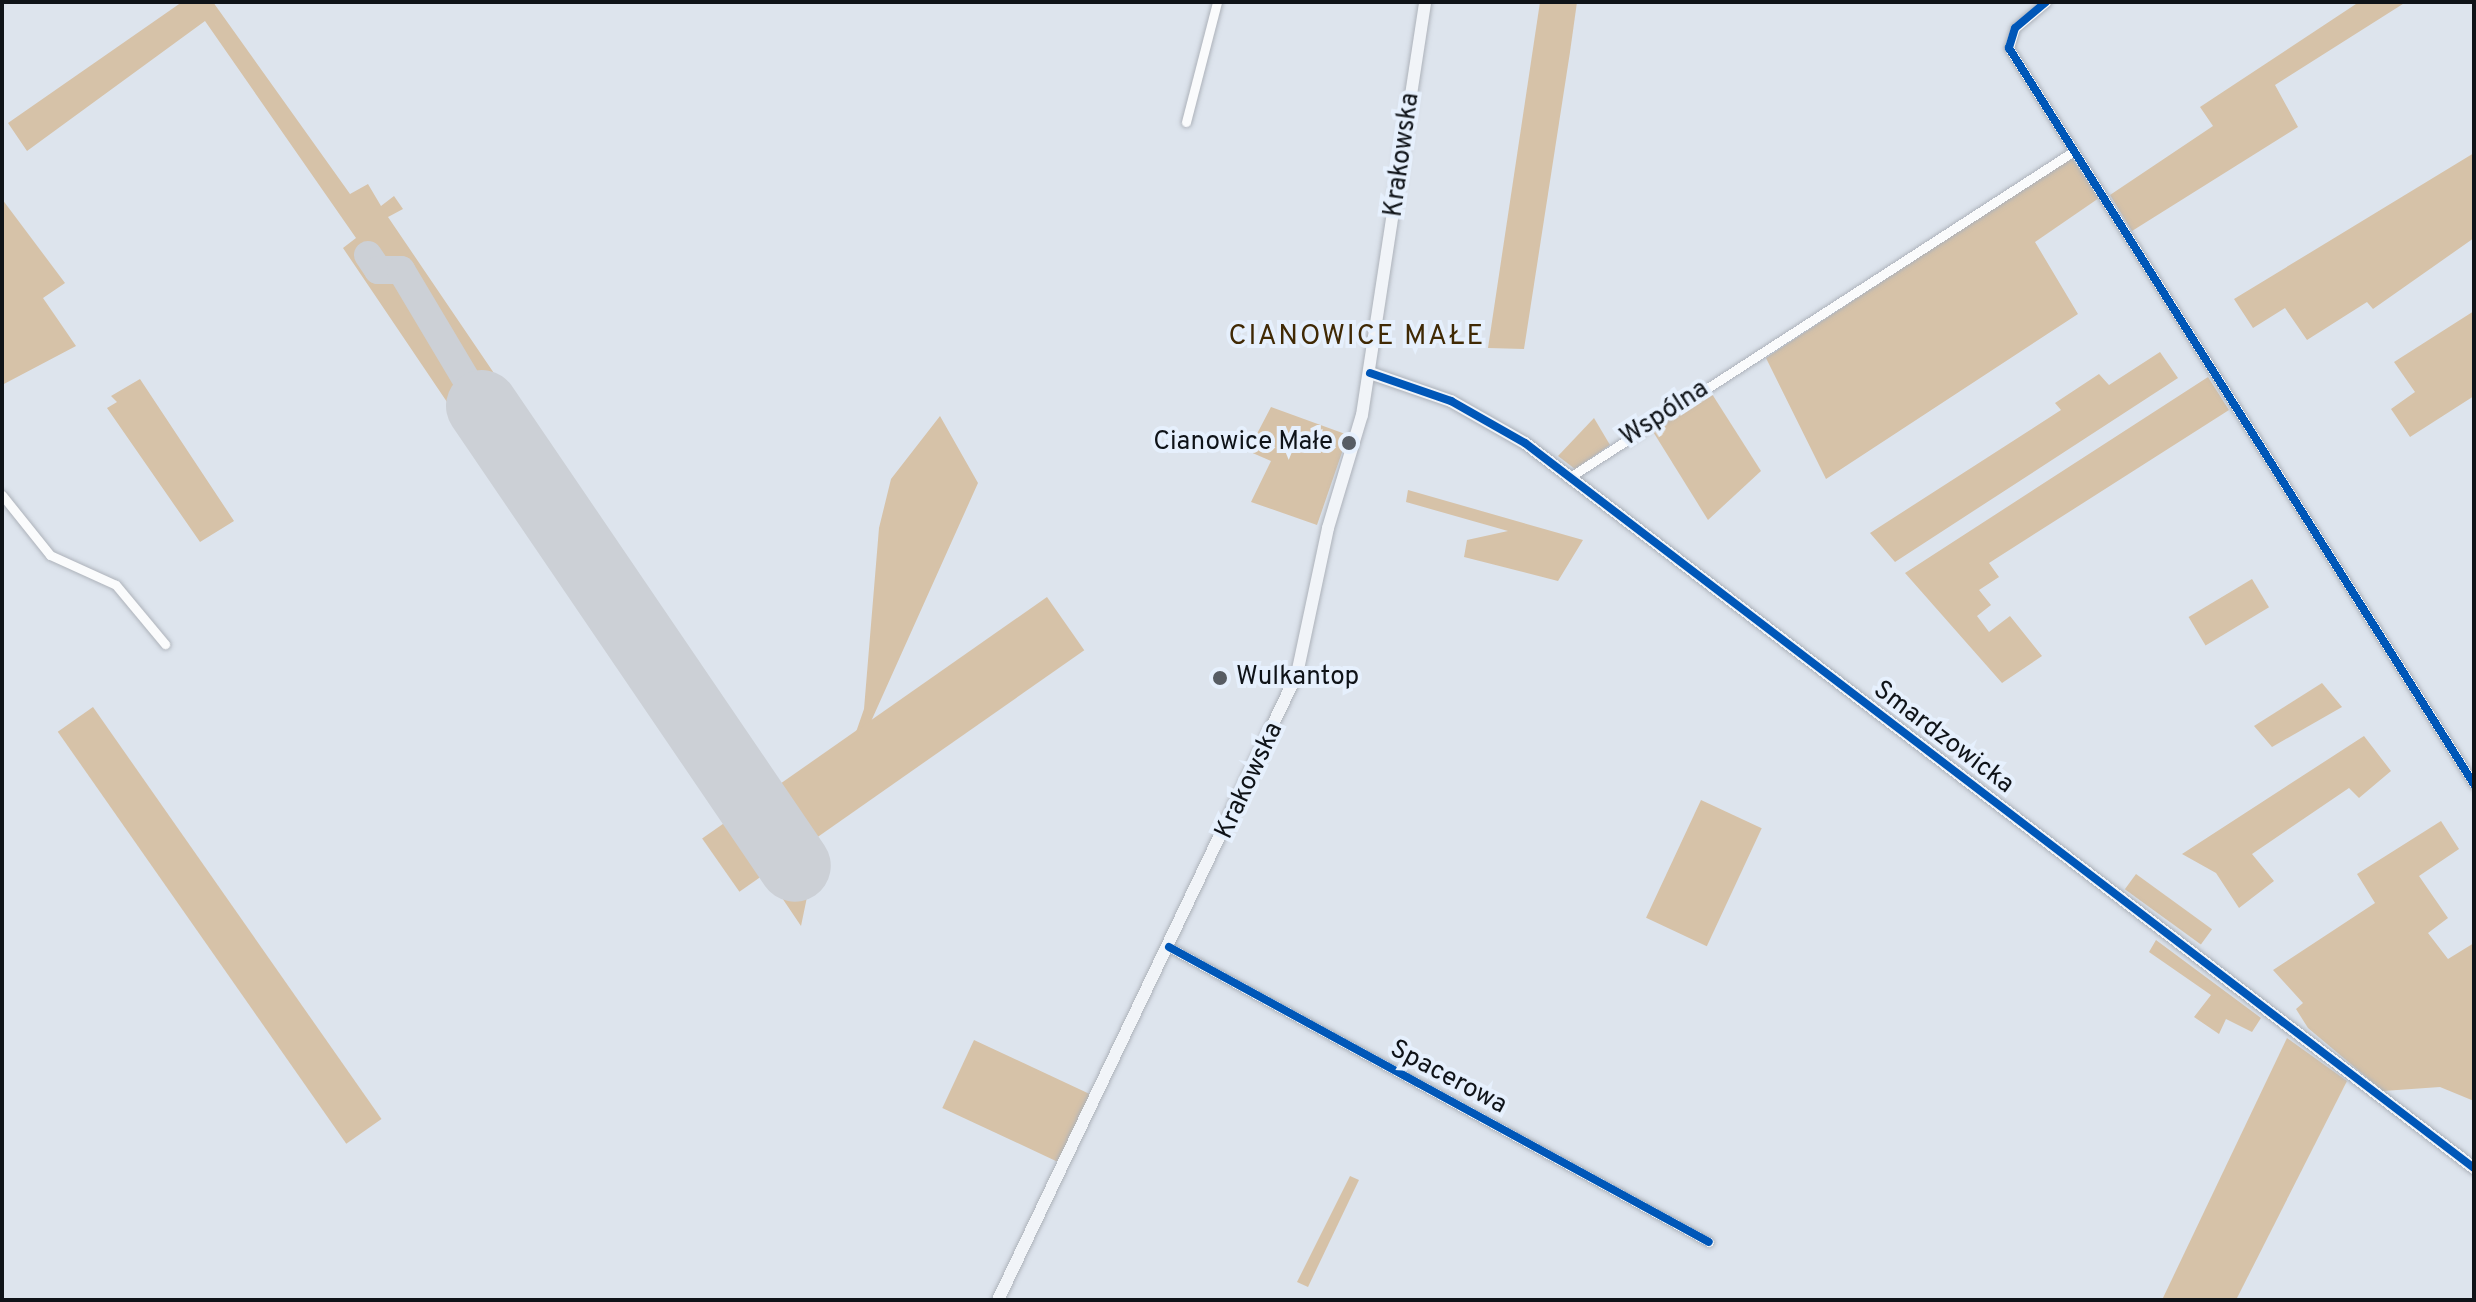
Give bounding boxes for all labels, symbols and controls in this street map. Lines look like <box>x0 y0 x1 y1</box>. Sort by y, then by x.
street label: Krakowska <box>1379 91 1427 219</box>
district label: CIANOWICE MAŁE <box>1229 320 1485 354</box>
street label: Wspólna <box>1615 374 1715 454</box>
place label: Cianowice Małe <box>1153 427 1333 459</box>
marker: Cianowice Małe <box>1340 434 1358 452</box>
place label: Wulkantop <box>1236 662 1359 694</box>
marker: Wulkantop <box>1211 669 1229 687</box>
street label: Smardzowicka <box>1867 675 2019 801</box>
street label: Krakowska <box>1209 718 1291 844</box>
street label: Spacerowa <box>1384 1034 1512 1122</box>

